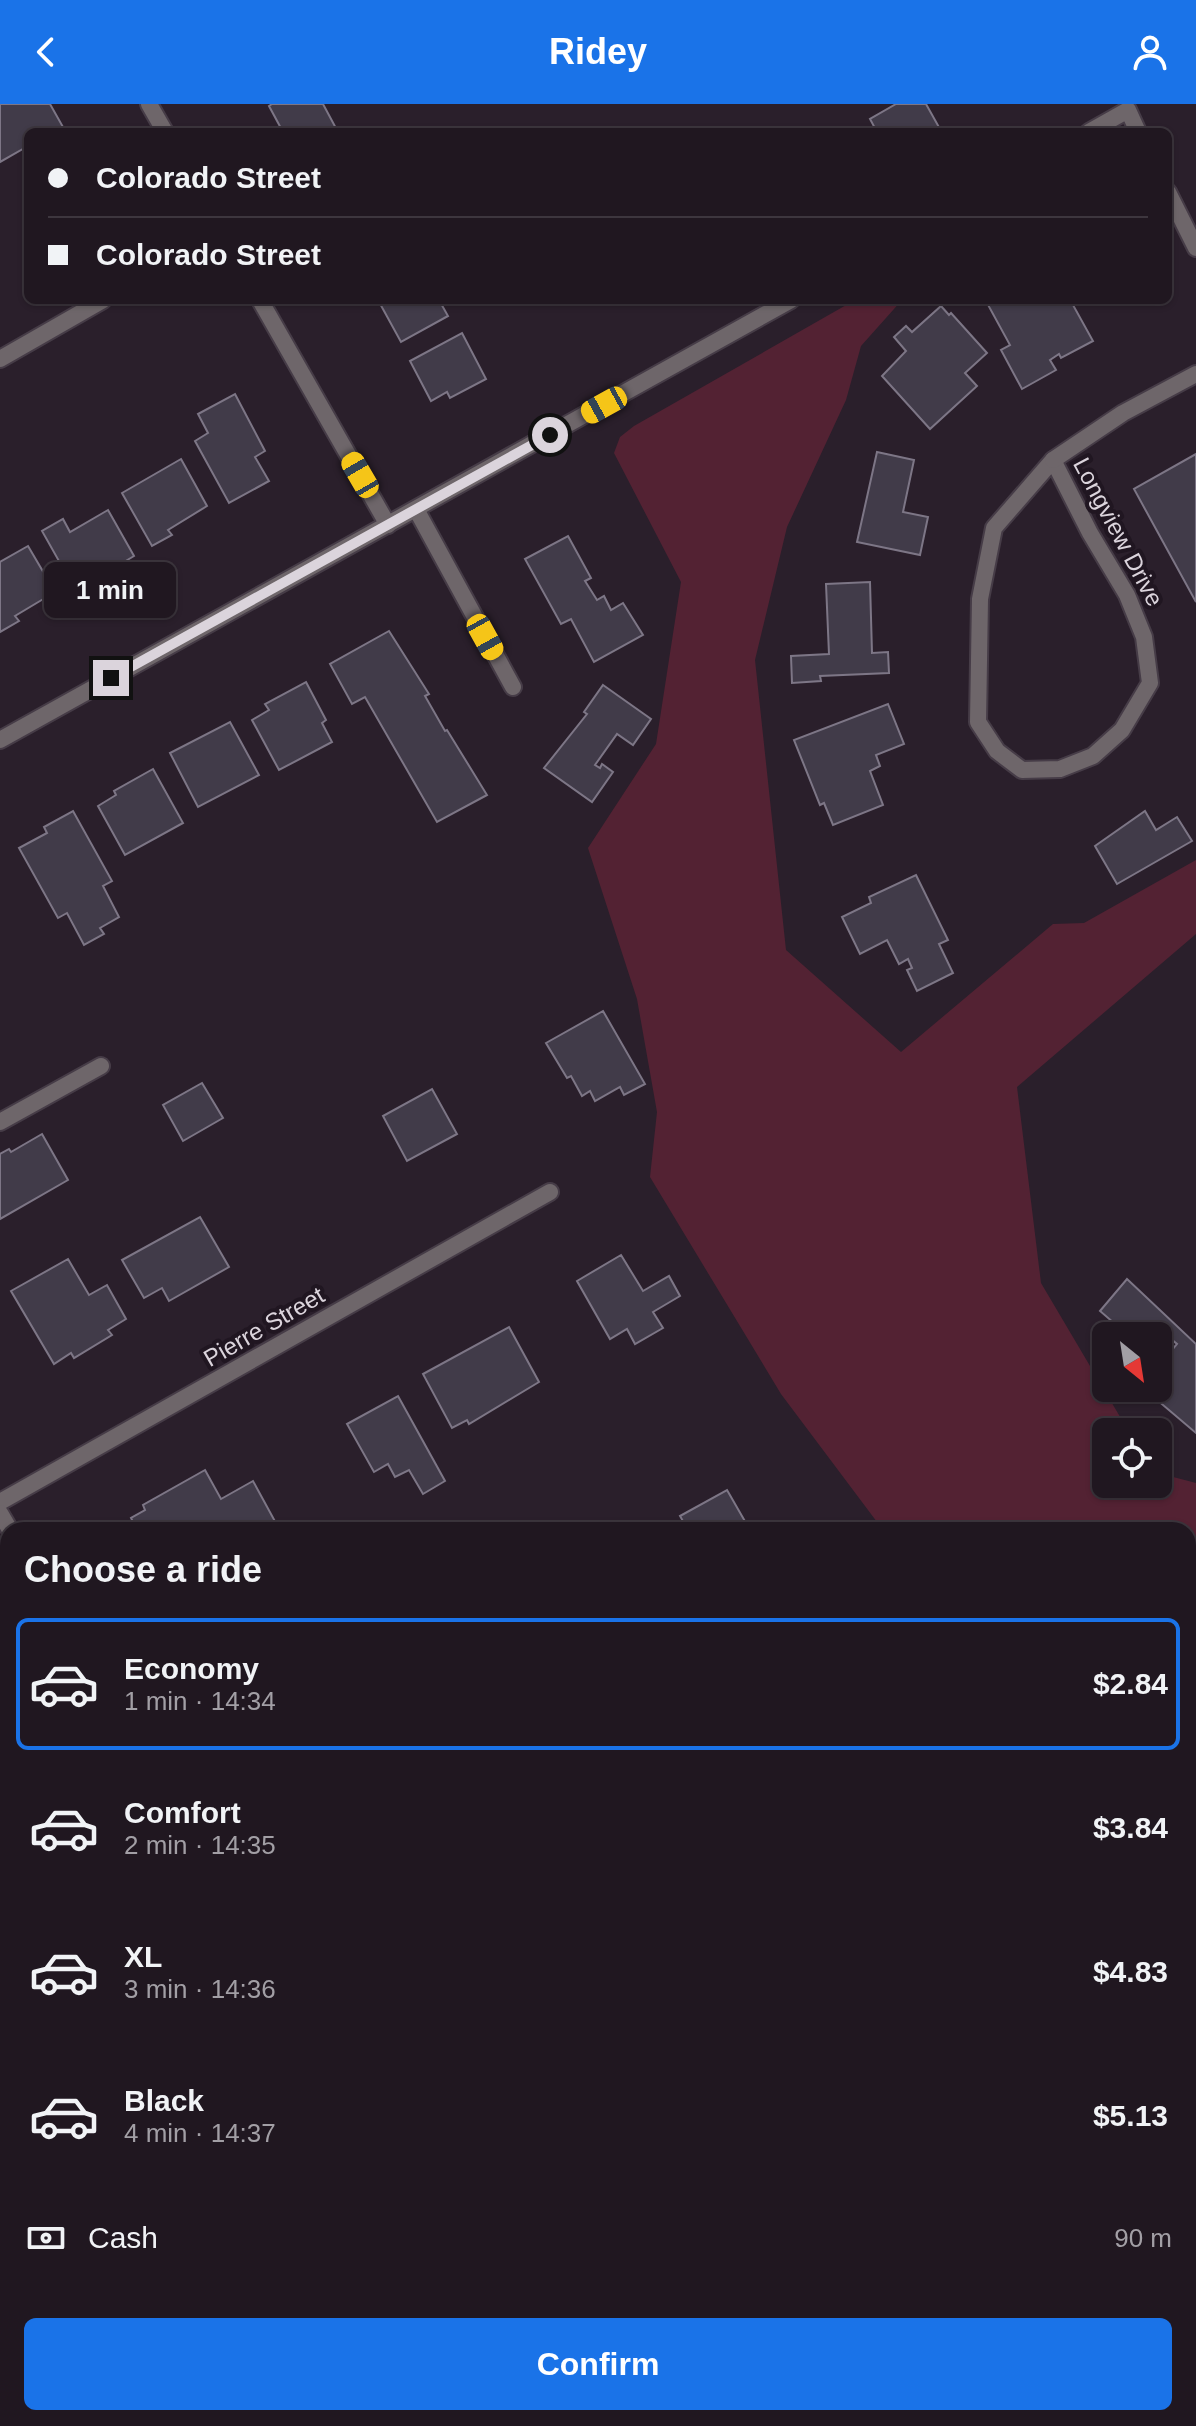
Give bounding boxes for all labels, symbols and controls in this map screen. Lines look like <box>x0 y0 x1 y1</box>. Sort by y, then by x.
icon: back <box>24 30 68 74</box>
icon: person <box>1128 30 1172 74</box>
text: Ridey <box>549 31 647 72</box>
text: Colorado Street <box>96 161 321 194</box>
text: Colorado Street <box>96 238 321 271</box>
car <box>577 383 631 427</box>
route start <box>532 417 568 453</box>
car <box>338 448 382 502</box>
street label: Longview Drive <box>1068 453 1169 611</box>
callout: 1 min <box>45 562 177 618</box>
text: 1 min <box>76 575 144 605</box>
car <box>463 610 507 664</box>
route end <box>93 660 129 696</box>
street label: Pierre Street <box>199 1281 329 1372</box>
north arrow <box>1092 1322 1172 1402</box>
map controls <box>1092 1322 1172 1498</box>
button: locate <box>1092 1418 1172 1498</box>
text: Choose a ride <box>24 1549 262 1590</box>
icon: car <box>28 1648 100 1720</box>
text: Economy <box>124 1652 259 1685</box>
text: $2.84 <box>1093 1667 1168 1700</box>
text: 1 min · 14:34 <box>124 1686 276 1716</box>
icon: car <box>28 1792 100 1864</box>
text: Comfort <box>124 1796 241 1829</box>
text: $3.84 <box>1093 1811 1168 1844</box>
text: 2 min · 14:35 <box>124 1830 276 1860</box>
icon: car <box>28 1936 100 2008</box>
text: XL <box>124 1940 162 1973</box>
text: $4.83 <box>1093 1955 1168 1988</box>
text: 3 min · 14:36 <box>124 1974 276 2004</box>
icon: car <box>28 2080 100 2152</box>
text: Black <box>124 2084 204 2117</box>
text: $5.13 <box>1093 2099 1168 2132</box>
text: 4 min · 14:37 <box>124 2118 276 2148</box>
icon: cash <box>24 2216 68 2260</box>
text: Cash <box>88 2221 158 2254</box>
text: 90 m <box>1114 2223 1172 2253</box>
button: Confirm <box>24 2318 1172 2410</box>

